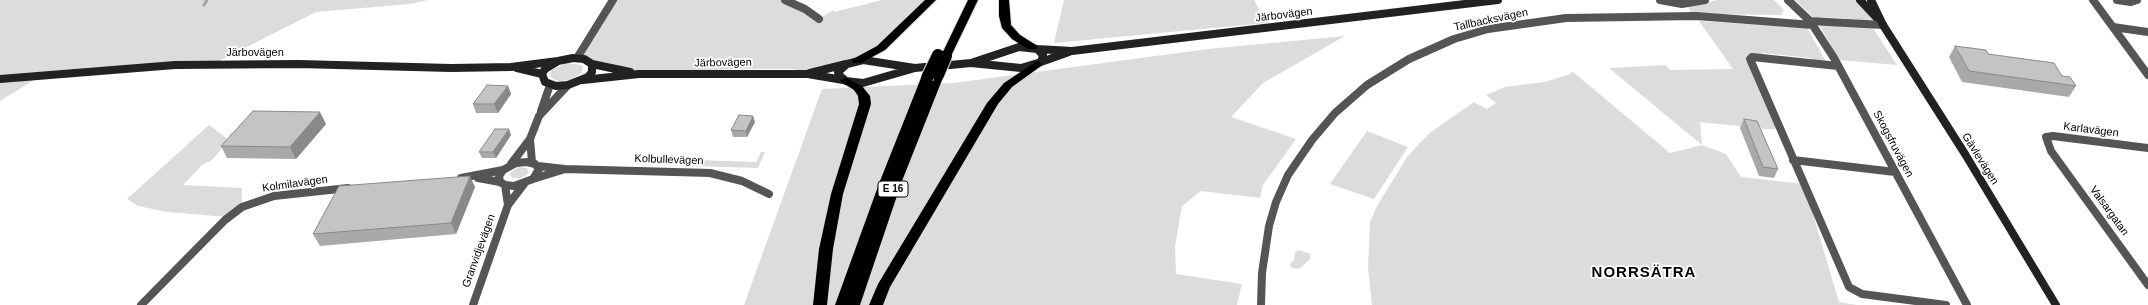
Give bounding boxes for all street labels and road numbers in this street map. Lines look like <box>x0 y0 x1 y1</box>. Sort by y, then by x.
street label: Järbovägen <box>1255 5 1313 25</box>
street label: Tallbacksvägen <box>1453 6 1529 34</box>
street label: Järbovägen <box>226 46 284 60</box>
street label: Järbovägen <box>694 56 752 70</box>
street label: Skogsfruvägen <box>1870 109 1916 179</box>
street label: Karlavägen <box>2063 120 2119 140</box>
street label: Gävlevägen <box>1959 131 2001 187</box>
street label: Kolbullevägen <box>634 152 704 168</box>
street label: Kolmilavägen <box>261 173 329 195</box>
road number: E 16 <box>878 181 908 197</box>
street label: Valsargatan <box>2087 184 2131 238</box>
street label: Granvidjevägen <box>460 213 498 289</box>

